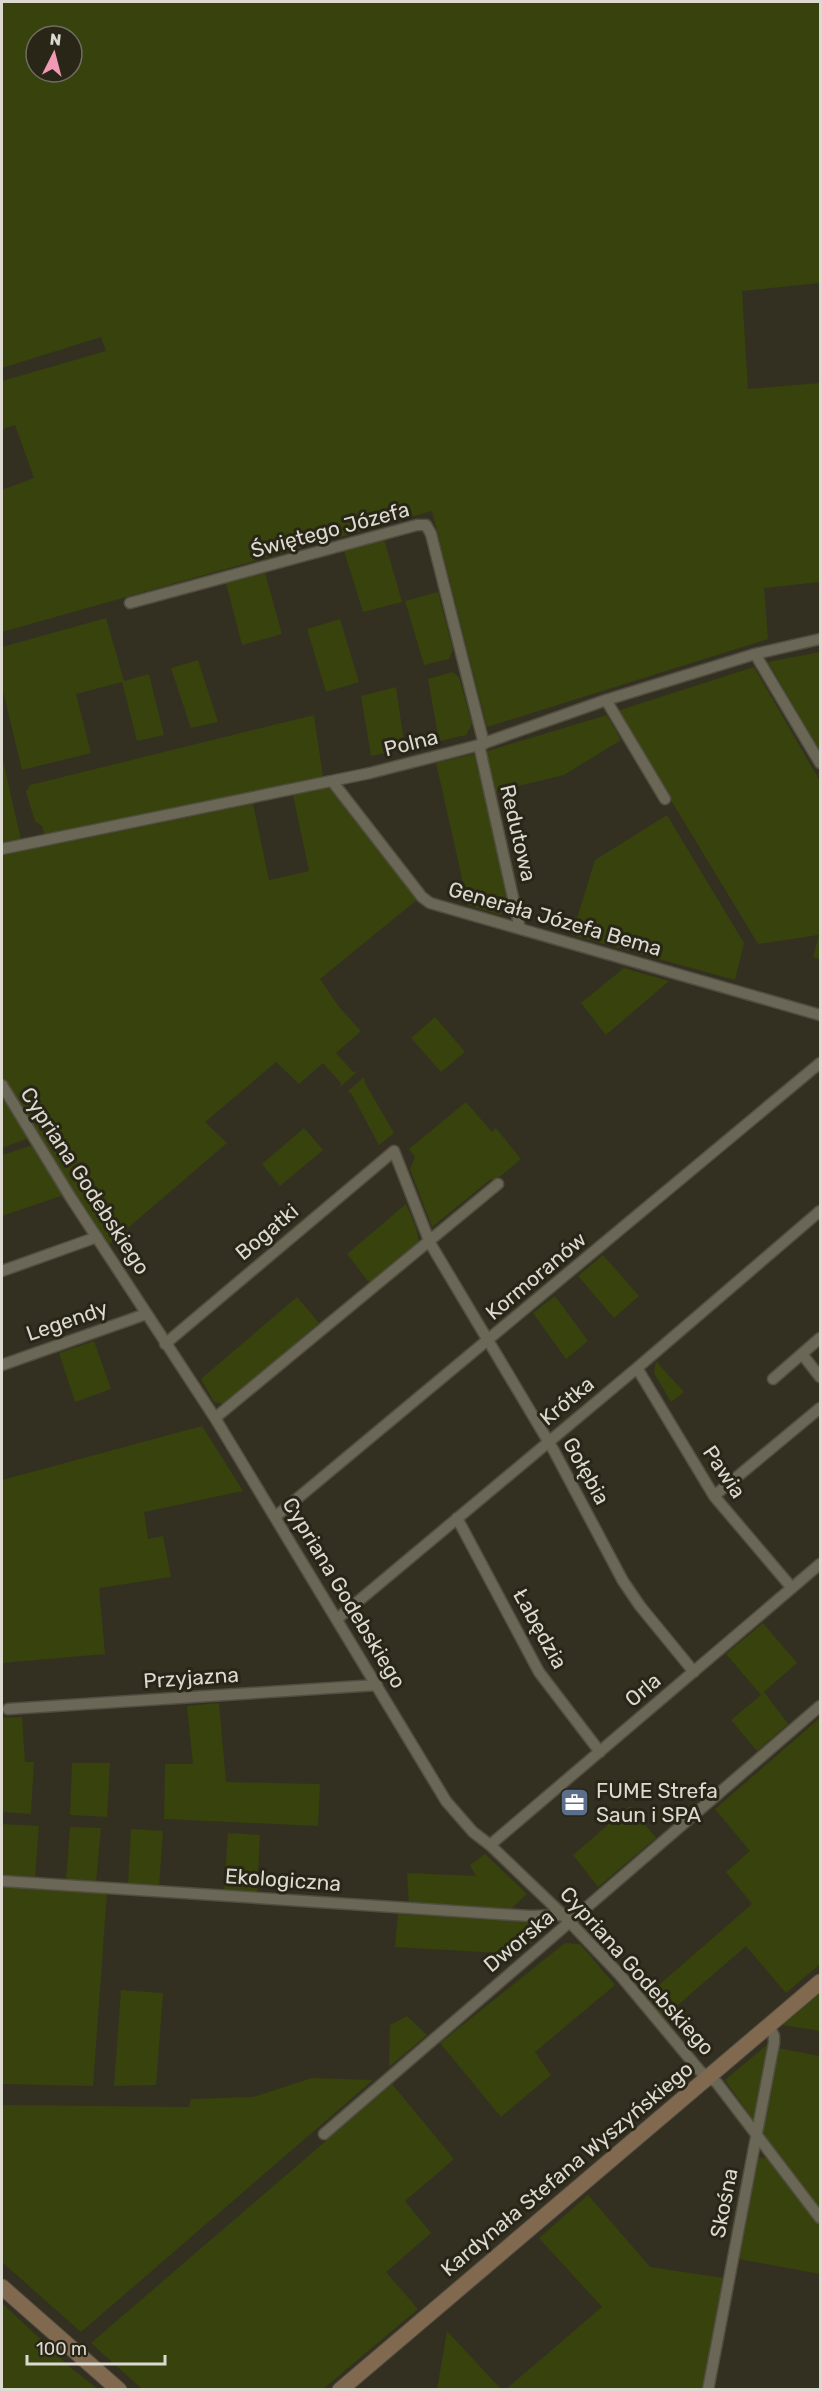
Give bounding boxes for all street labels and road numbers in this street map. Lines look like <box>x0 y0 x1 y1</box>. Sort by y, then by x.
street label: Świętego Józefa <box>248 496 412 563</box>
street label: Polna <box>381 724 441 761</box>
street label: Redutowa <box>495 782 542 884</box>
street label: Generała Józefa Bema <box>446 876 665 961</box>
street label: Cypriana Godebskiego <box>15 1082 155 1279</box>
street label: Bogatki <box>230 1198 303 1265</box>
street label: Kormoranów <box>480 1226 591 1325</box>
street label: Legendy <box>23 1295 111 1346</box>
street label: Krótka <box>535 1371 599 1430</box>
street label: Gołębia <box>558 1433 615 1509</box>
street label: Pawia <box>698 1441 751 1503</box>
street label: Cypriana Godebskiego <box>277 1493 411 1693</box>
street label: Łabędzia <box>508 1584 573 1673</box>
street label: Przyjazna <box>142 1662 240 1693</box>
street label: Orla <box>620 1668 666 1712</box>
street label: Ekologiczna <box>224 1863 342 1896</box>
street label: Cypriana Godebskiego <box>555 1881 720 2060</box>
street label: Dworska <box>478 1904 559 1977</box>
street label: Kardynała Stefana Wyszyńskiego <box>436 2056 698 2281</box>
street label: Skośna <box>705 2166 743 2240</box>

